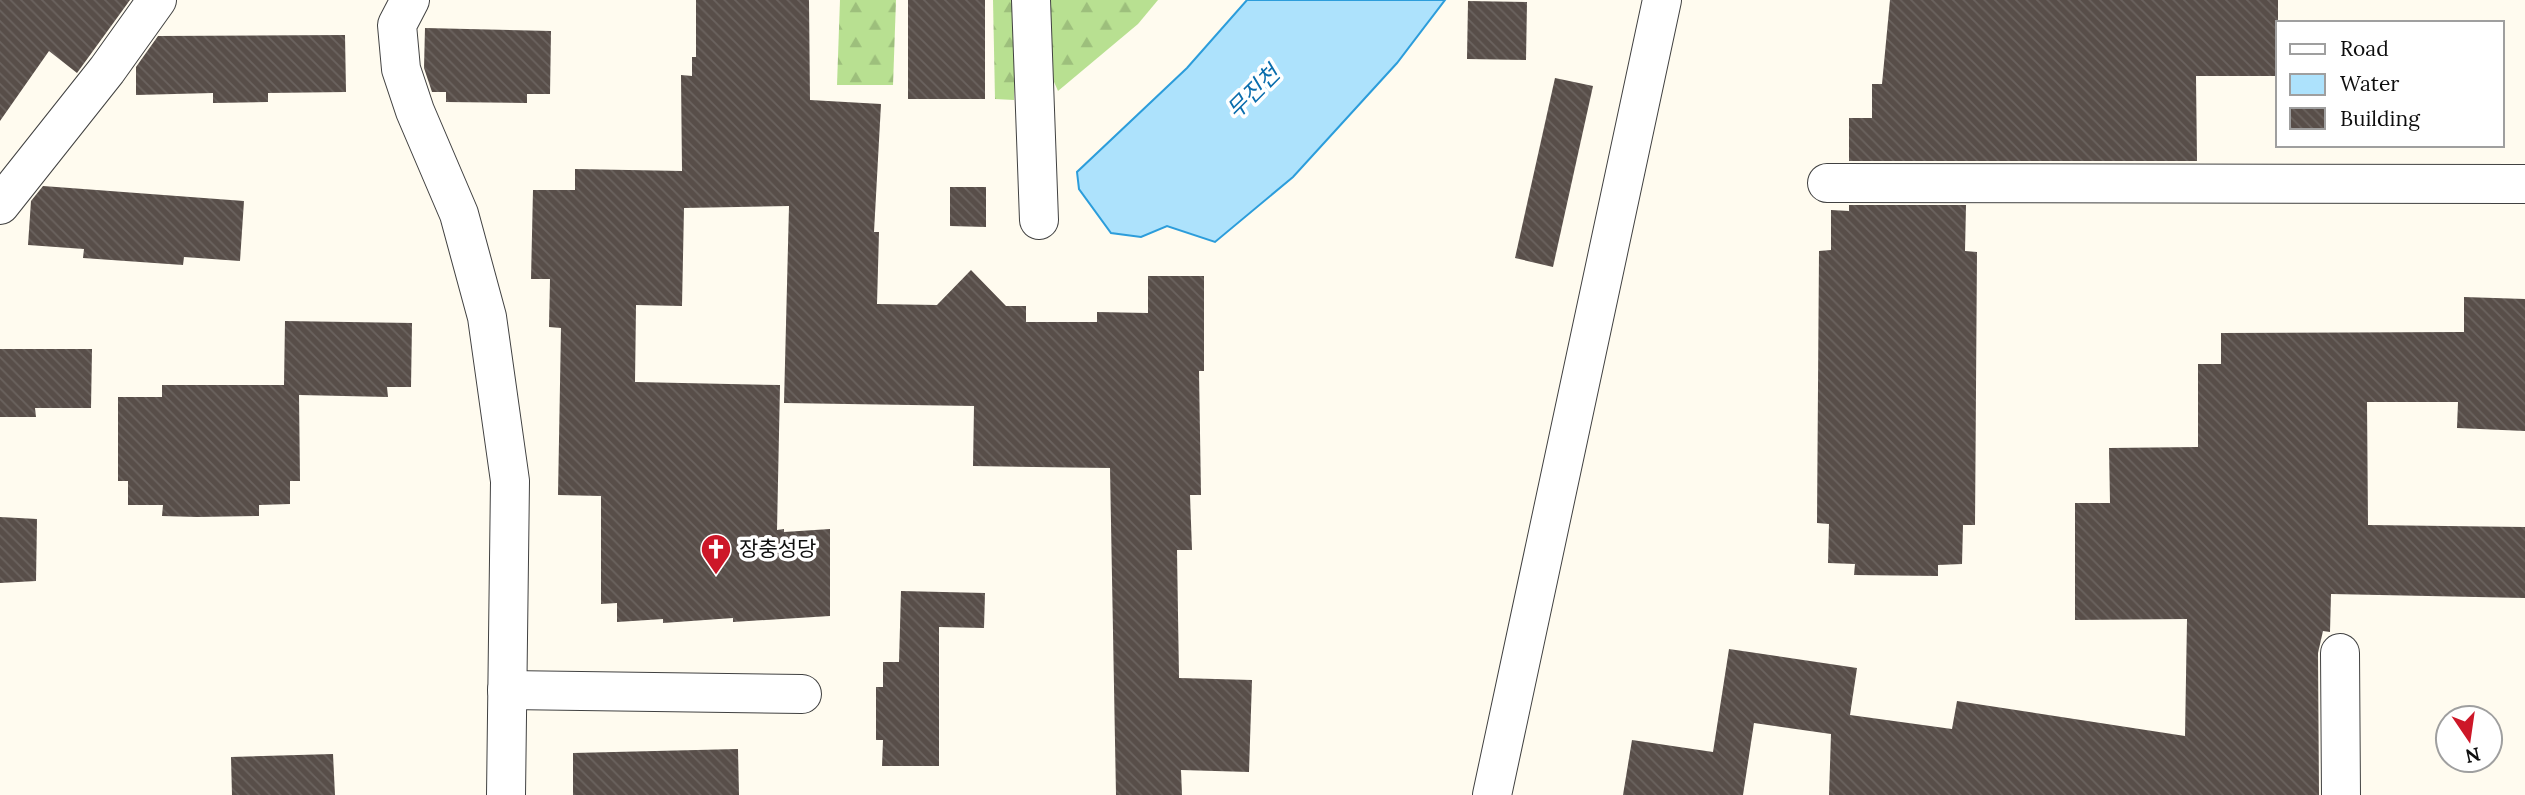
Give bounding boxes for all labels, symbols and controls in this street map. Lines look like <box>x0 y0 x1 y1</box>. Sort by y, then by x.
legend <box>2276 21 2504 147</box>
text: Road <box>2340 35 2389 62</box>
water label: 무진천 <box>1220 57 1287 124</box>
text: Water <box>2340 70 2399 97</box>
text: Building <box>2340 105 2420 132</box>
church icon: 장충성당 <box>699 532 733 576</box>
place label: 장충성당 <box>739 535 816 562</box>
north arrow <box>2434 704 2504 774</box>
text: N <box>2463 742 2483 769</box>

